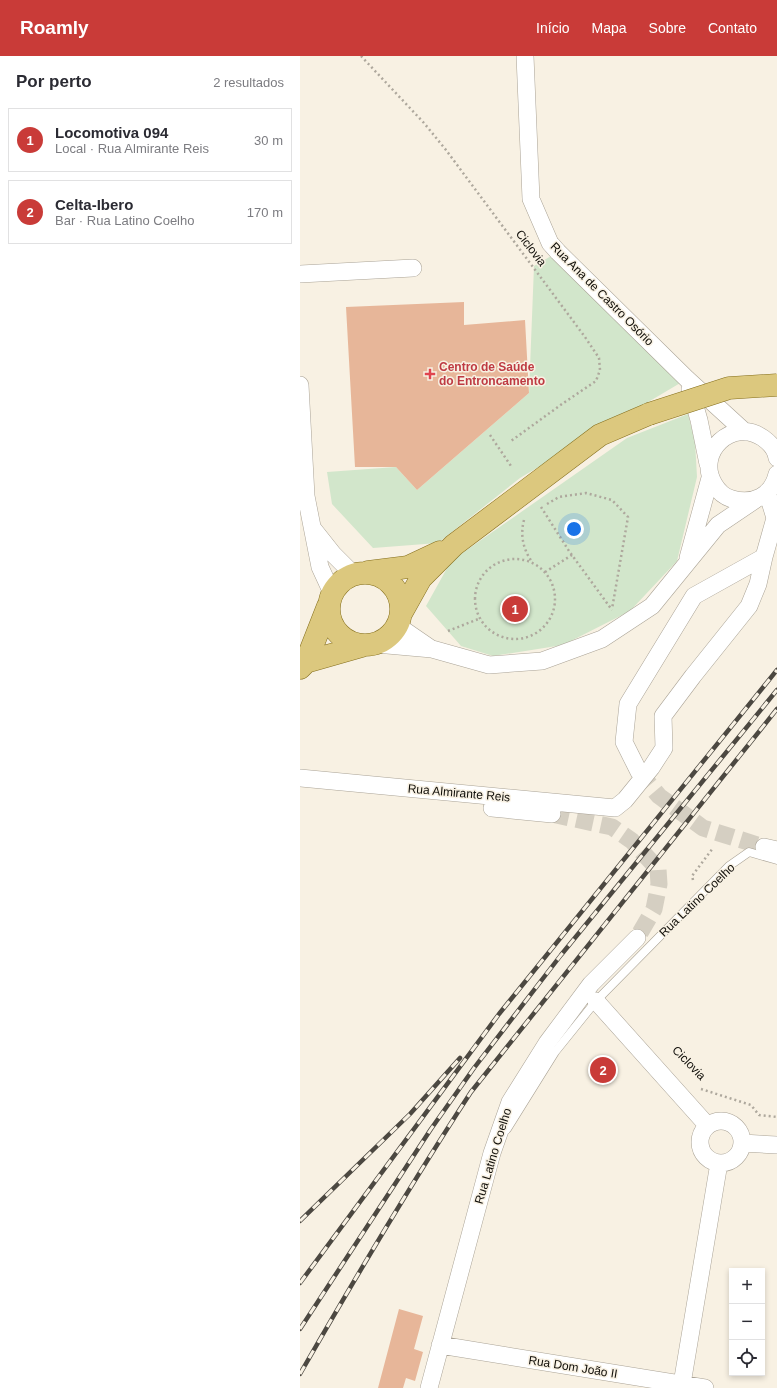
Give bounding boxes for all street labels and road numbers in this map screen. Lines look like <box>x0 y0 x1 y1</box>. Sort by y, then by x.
street label: Ciclovia <box>513 227 549 269</box>
street label: Rua Ana de Castro Osório <box>548 240 657 349</box>
street label: Rua Almirante Reis <box>407 782 511 804</box>
street label: Rua Latino Coelho <box>656 860 738 940</box>
street label: Ciclovia <box>669 1043 709 1083</box>
street label: Rua Latino Coelho <box>472 1106 514 1206</box>
street label: Rua Dom João II <box>527 1353 619 1381</box>

